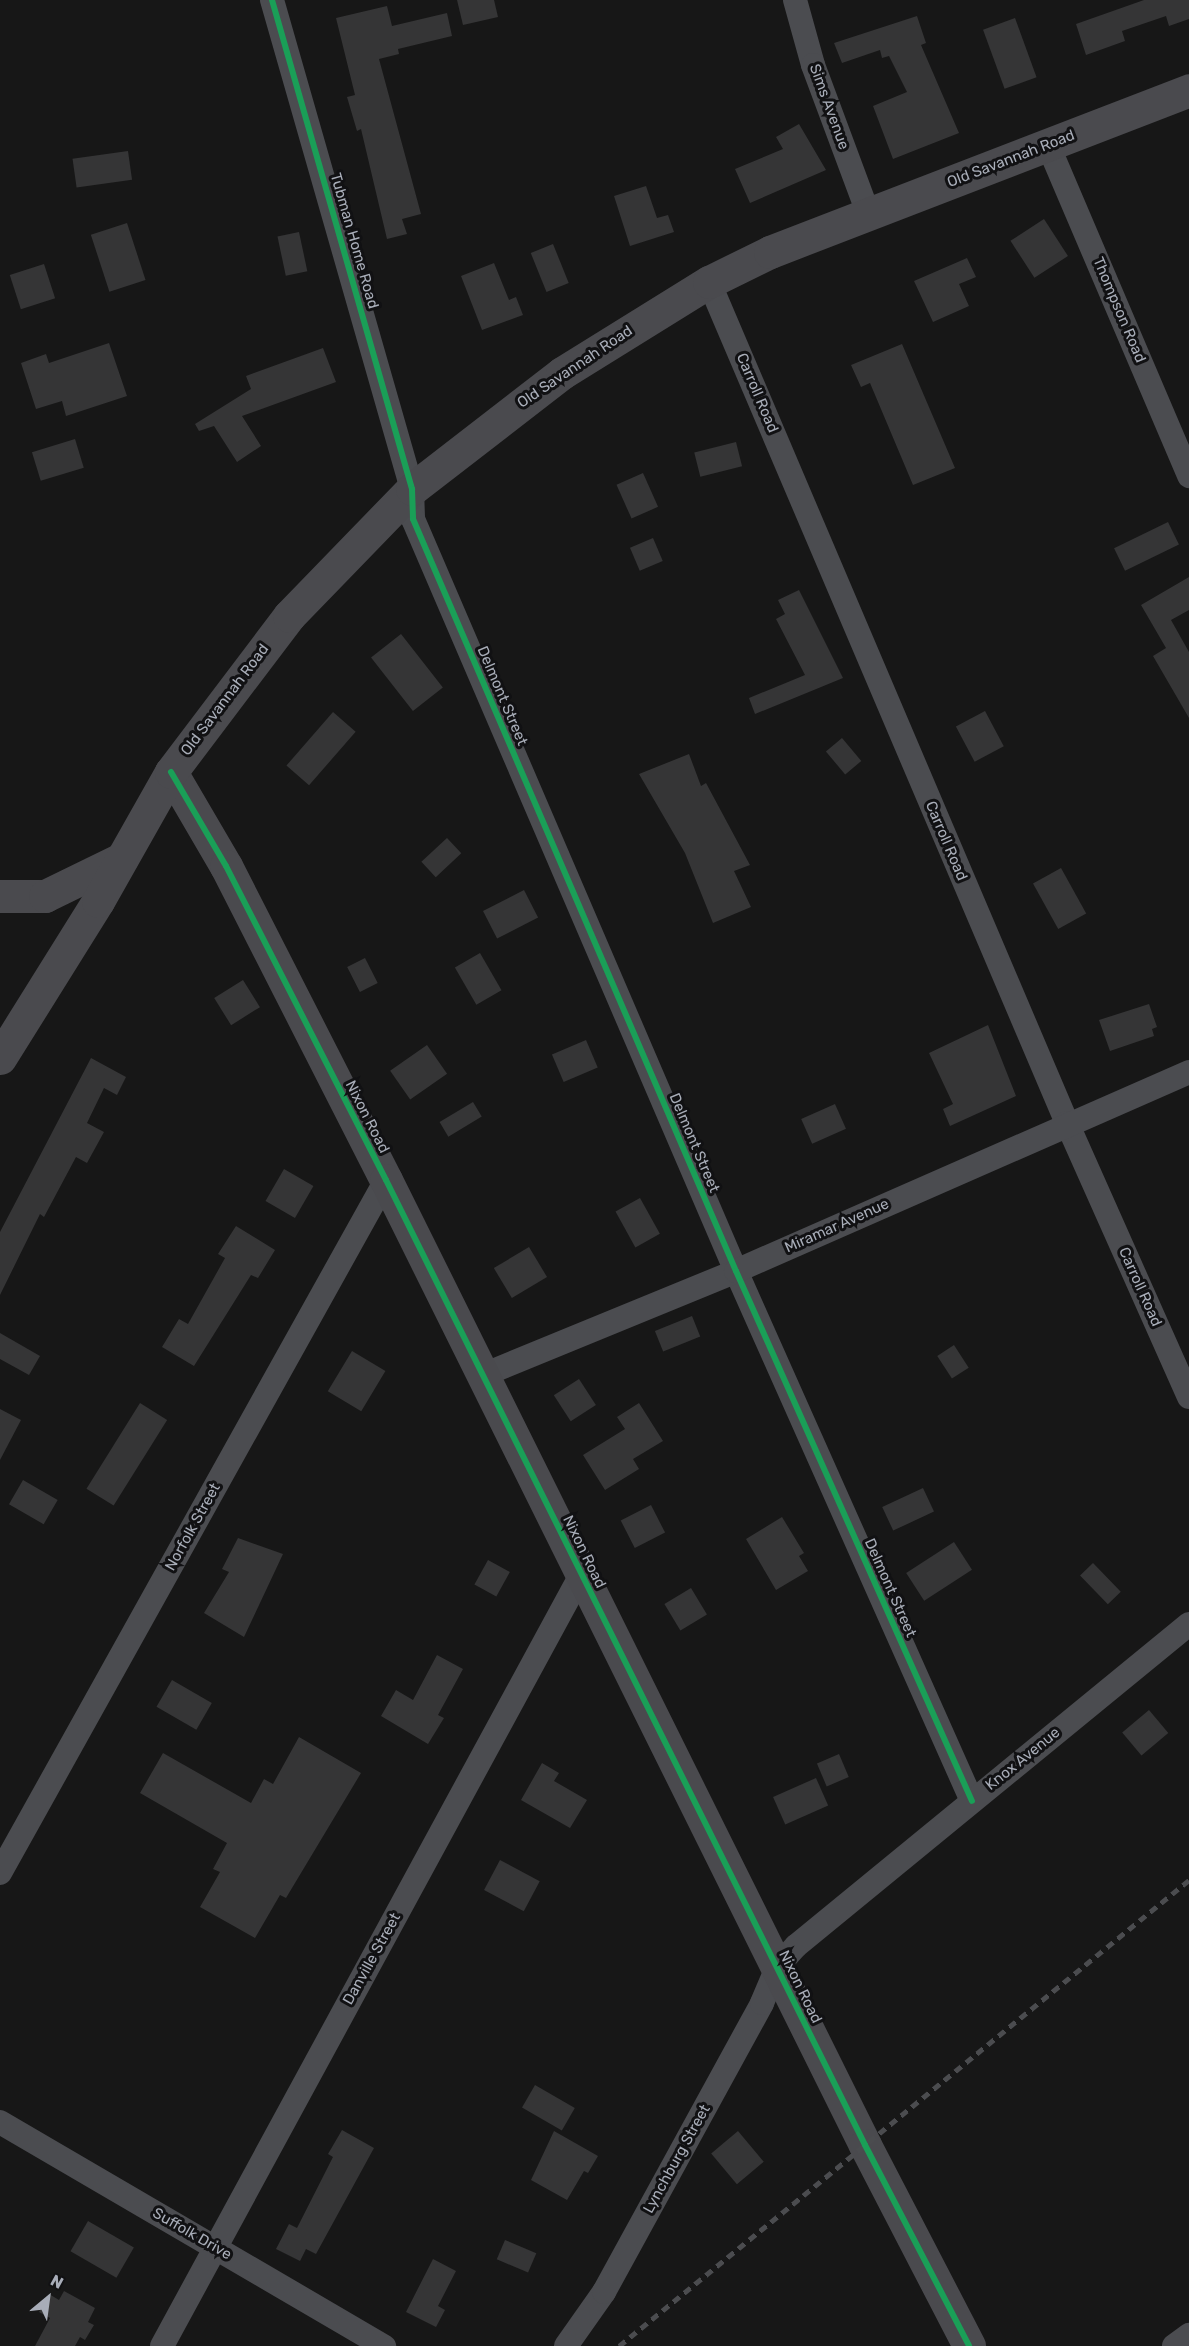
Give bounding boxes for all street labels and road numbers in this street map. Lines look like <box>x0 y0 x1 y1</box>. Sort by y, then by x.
street label: Sims Avenue <box>805 62 853 152</box>
street label: Old Savannah Road <box>945 126 1077 192</box>
street label: Tubman Home Road <box>326 171 382 311</box>
street label: Thompson Road <box>1089 254 1149 366</box>
street label: Old Savannah Road <box>514 322 636 412</box>
street label: Carroll Road <box>732 351 782 435</box>
street label: Old Savannah Road <box>177 641 273 759</box>
street label: Delmont Street <box>473 644 531 748</box>
street label: Carroll Road <box>921 799 971 883</box>
street label: Nixon Road <box>341 1078 393 1156</box>
street label: Delmont Street <box>665 1091 723 1195</box>
street label: Miramar Avenue <box>782 1195 892 1257</box>
street label: Carroll Road <box>1115 1245 1165 1329</box>
street label: Norfolk Street <box>162 1480 224 1574</box>
street label: Nixon Road <box>559 1513 609 1591</box>
street label: Delmont Street <box>860 1536 920 1640</box>
street label: Knox Avenue <box>982 1723 1064 1795</box>
street label: Danville Street <box>339 1910 405 2008</box>
street label: Nixon Road <box>775 1948 825 2026</box>
street label: Lynchburg Street <box>640 2102 714 2216</box>
street label: Suffolk Drive <box>149 2204 235 2264</box>

